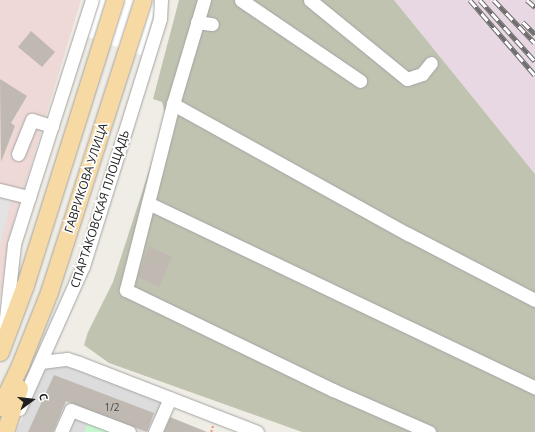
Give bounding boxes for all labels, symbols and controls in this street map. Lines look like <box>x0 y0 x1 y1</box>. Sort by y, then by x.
street label: ГАВРИКОВА УЛИЦА <box>61 121 111 235</box>
street label: СПАРТАКОВСКАЯ ПЛОЩАДЬ <box>68 128 132 290</box>
north arrow <box>12 380 52 420</box>
text: С <box>36 391 52 402</box>
house number: 1/2 <box>104 402 120 414</box>

